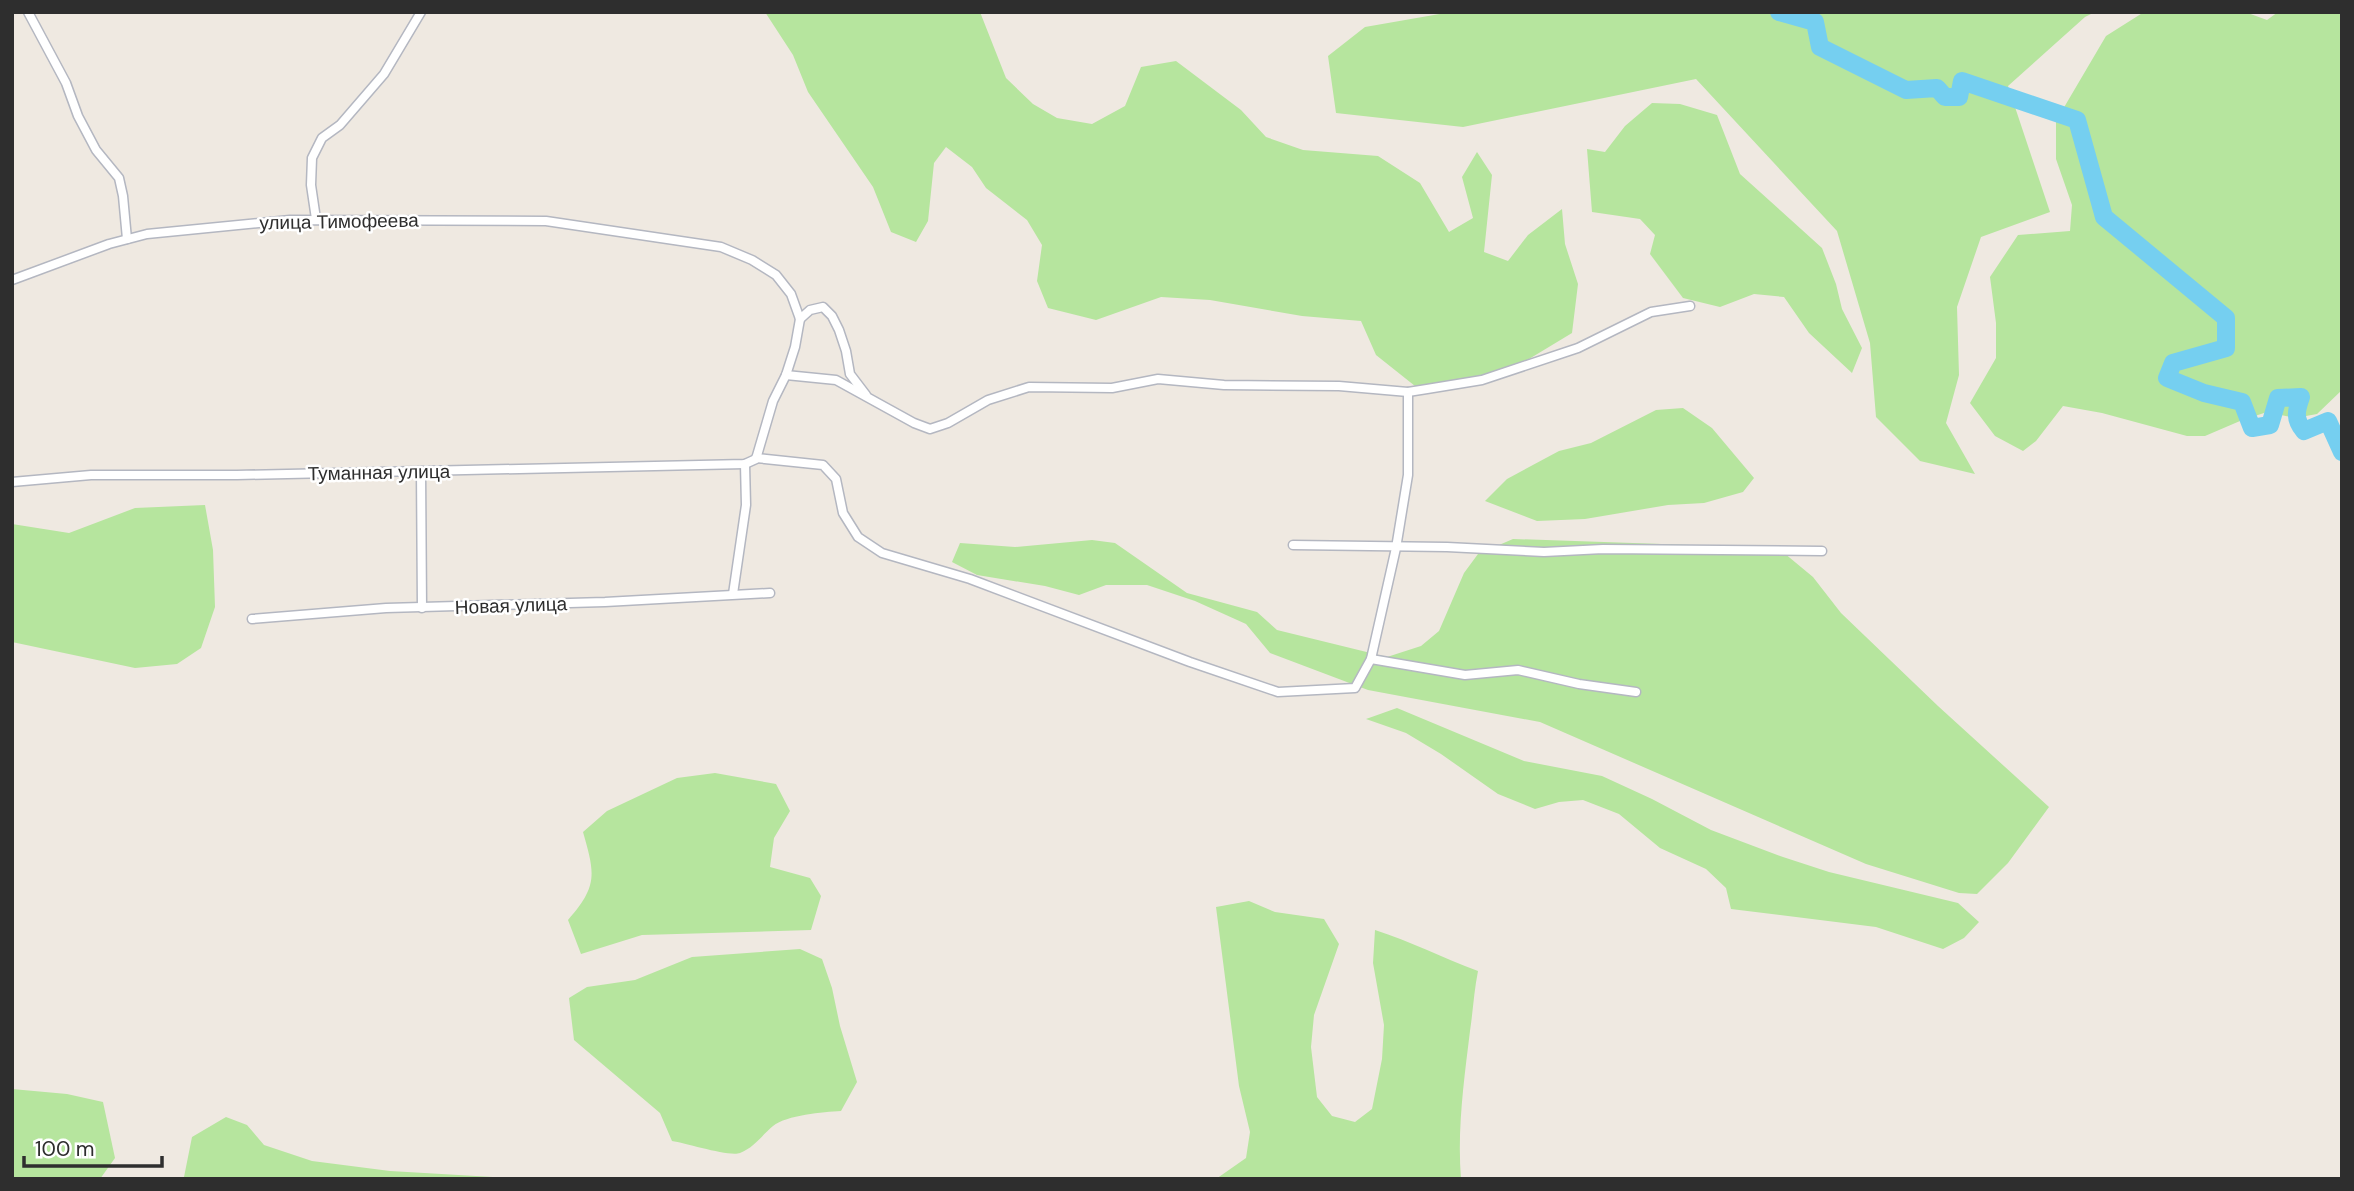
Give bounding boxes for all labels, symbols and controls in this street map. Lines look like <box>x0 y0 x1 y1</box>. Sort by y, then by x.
street label: улица Тимофеева <box>259 208 419 235</box>
street label: Туманная улица <box>308 459 451 486</box>
street label: Новая улица <box>454 591 568 620</box>
scale bar <box>24 1124 163 1168</box>
text: 100 m <box>35 1135 95 1163</box>

